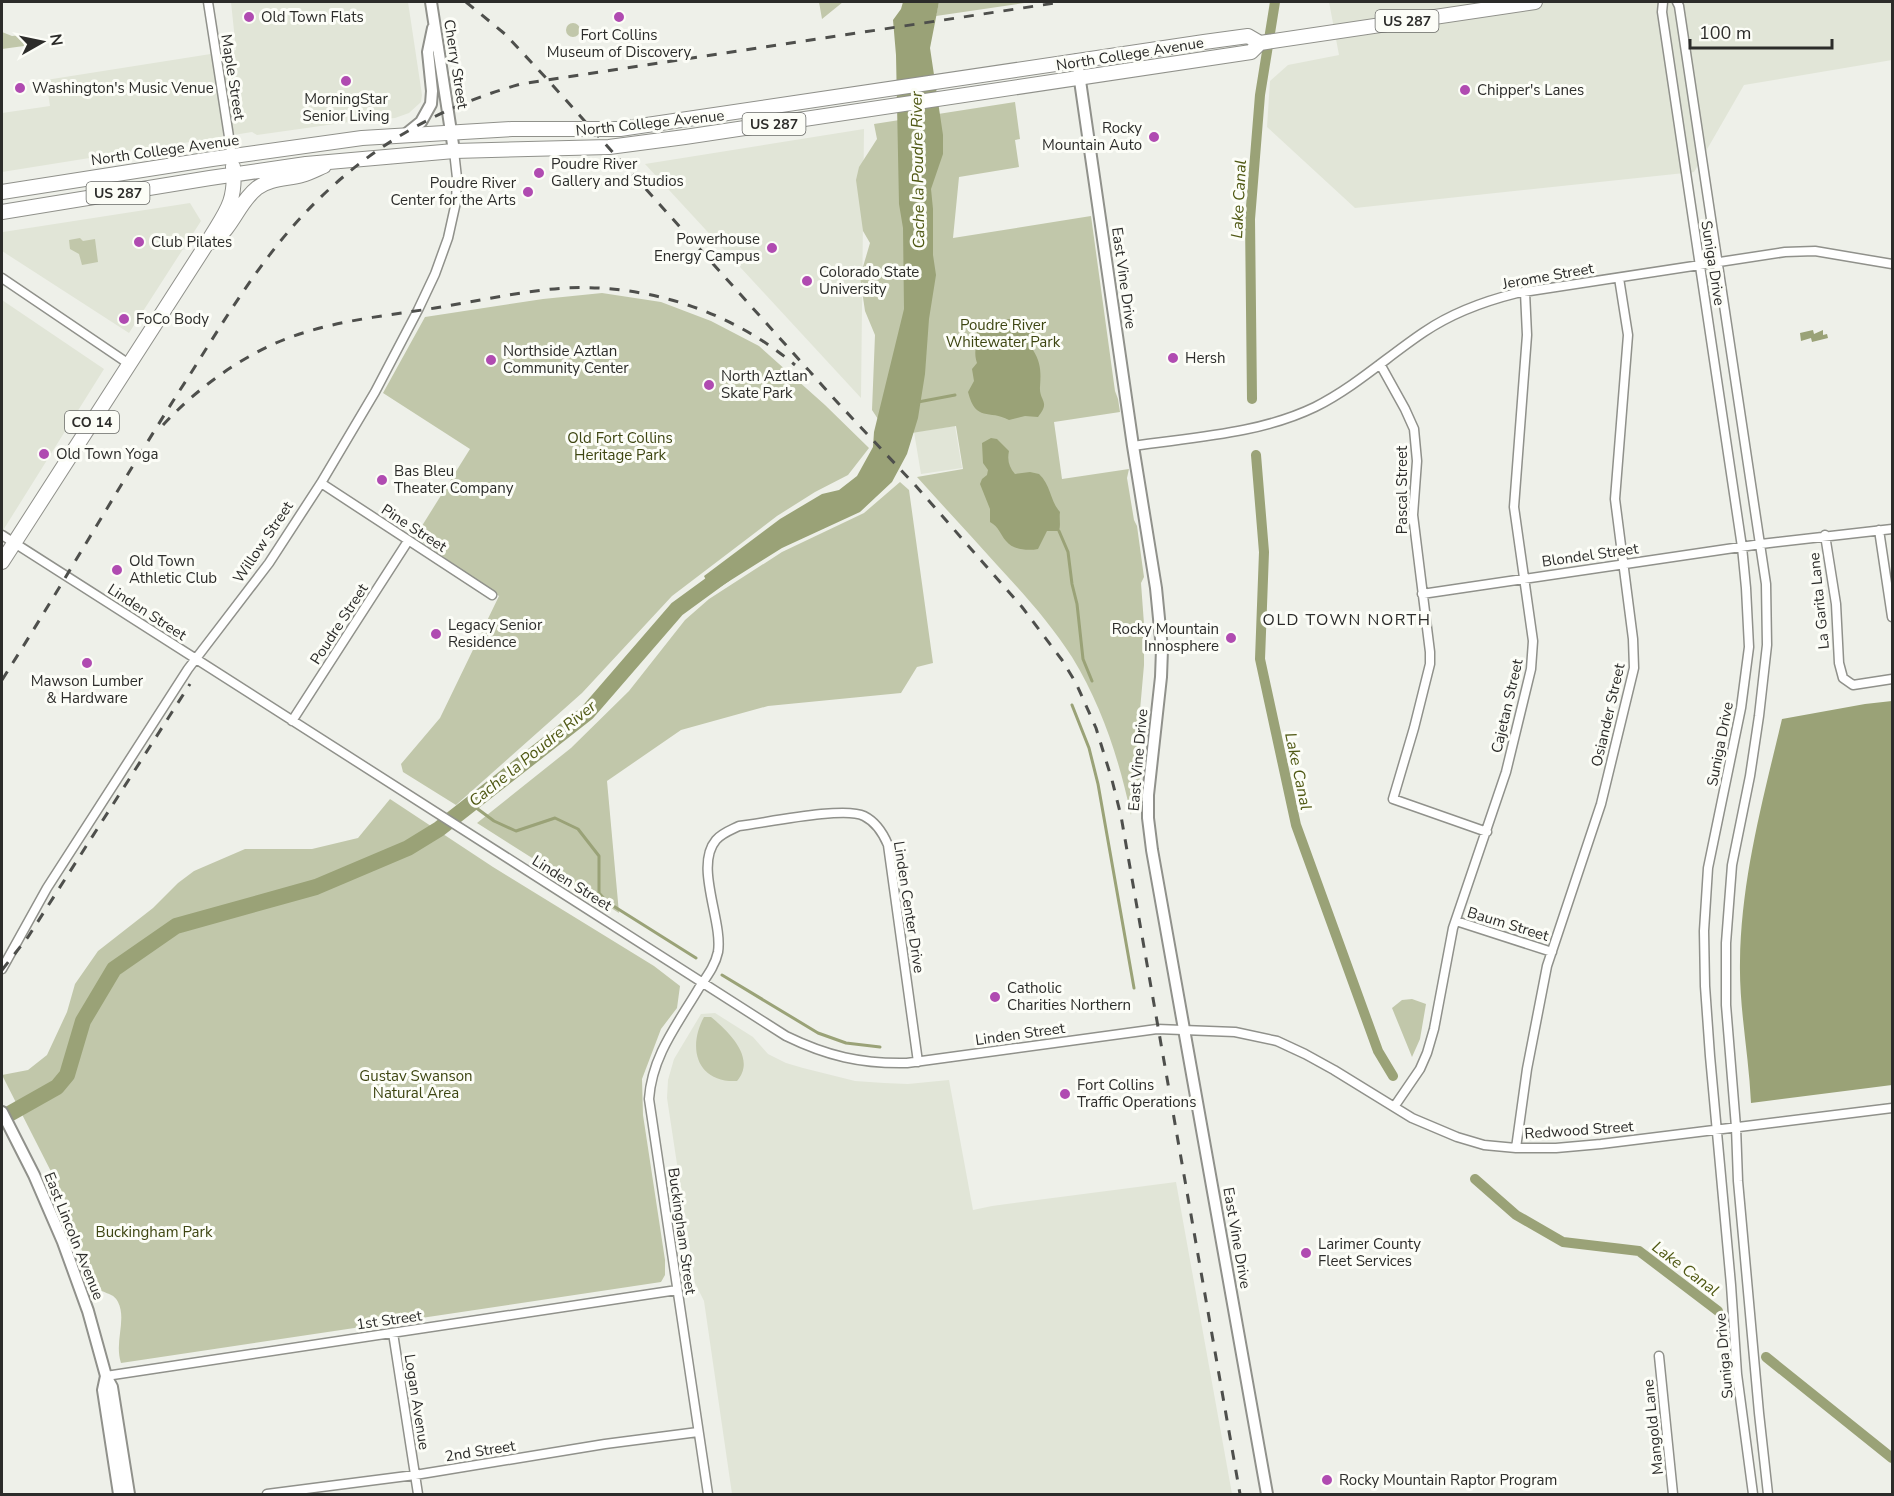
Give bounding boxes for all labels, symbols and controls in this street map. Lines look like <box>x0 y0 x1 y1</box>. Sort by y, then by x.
place label: Old Town Flats <box>261 7 364 27</box>
marker: Old Town Flats <box>242 10 256 24</box>
marker: Fort Collins Museum of Discovery <box>612 10 626 24</box>
road number: US 287 <box>1376 10 1438 32</box>
north arrow <box>12 12 72 72</box>
scale bar <box>1690 12 1832 50</box>
street label: Cherry Street <box>439 18 473 111</box>
text: 100 m <box>1699 21 1751 45</box>
place label: Fort Collins Museum of Discovery <box>547 25 692 62</box>
text: N <box>44 32 68 47</box>
street label: North College Avenue <box>1055 32 1205 76</box>
street label: Maple Street <box>216 33 250 122</box>
marker: MorningStar Senior Living <box>339 74 353 88</box>
place label: Washington's Music Venue <box>32 78 214 98</box>
place label: Chipper's Lanes <box>1477 80 1584 100</box>
marker: Washington's Music Venue <box>13 81 27 95</box>
marker: Chipper's Lanes <box>1458 83 1472 97</box>
place label: MorningStar Senior Living <box>303 89 389 126</box>
water label: Cache la Poudre River <box>906 90 930 249</box>
street label: North College Avenue <box>575 105 725 141</box>
road number: US 287 <box>742 113 806 135</box>
place label: Rocky Mountain Auto <box>1042 118 1142 155</box>
street label: North College Avenue <box>90 130 240 170</box>
marker: Rocky Mountain Auto <box>1147 130 1161 144</box>
place label: Poudre River Gallery and Studios <box>551 154 684 191</box>
water label: Lake Canal <box>1226 159 1252 239</box>
marker: Poudre River Gallery and Studios <box>532 166 546 180</box>
place label: Poudre River Center for the Arts <box>390 173 517 210</box>
road number: US 287 <box>86 182 150 204</box>
marker: Poudre River Center for the Arts <box>521 185 535 199</box>
street label: Suniga Drive <box>1696 219 1730 307</box>
street label: East Vine Drive <box>1107 226 1141 330</box>
place label: Powerhouse Energy Campus <box>654 229 760 266</box>
place label: Club Pilates <box>151 232 232 252</box>
marker: Club Pilates <box>132 235 146 249</box>
marker: Powerhouse Energy Campus <box>765 241 779 255</box>
street label: Jerome Street <box>1500 258 1596 294</box>
place label: Colorado State University <box>819 262 919 299</box>
marker: Colorado State University <box>800 274 814 288</box>
place label: FoCo Body <box>136 309 209 329</box>
marker: FoCo Body <box>117 312 131 326</box>
park label: Poudre River Whitewater Park <box>946 315 1061 352</box>
place label: Northside Aztlan Community Center <box>503 341 629 378</box>
place label: Hersh <box>1185 348 1225 368</box>
marker: Hersh <box>1166 351 1180 365</box>
marker: Northside Aztlan Community Center <box>484 353 498 367</box>
place label: North Aztlan Skate Park <box>721 366 808 403</box>
marker: North Aztlan Skate Park <box>702 378 716 392</box>
road number: CO 14 <box>65 411 119 433</box>
park label: Old Fort Collins Heritage Park <box>567 428 673 465</box>
place label: Old Town Yoga <box>56 444 158 464</box>
street label: Pascal Street <box>1392 445 1412 534</box>
marker: Old Town Yoga <box>37 447 51 461</box>
place label: Bas Bleu Theater Company <box>394 461 514 498</box>
marker: Bas Bleu Theater Company <box>375 473 389 487</box>
street label: Willow Street <box>228 497 298 587</box>
street label: Pine Street <box>377 499 451 557</box>
street label: Blondel Street <box>1540 538 1640 572</box>
place label: Old Town Athletic Club <box>129 551 217 588</box>
street label: La Garita Lane <box>1804 552 1834 650</box>
marker: Old Town Athletic Club <box>110 563 124 577</box>
street label: Linden Street <box>104 579 191 645</box>
street label: Poudre Street <box>305 579 373 668</box>
district label: OLD TOWN NORTH <box>1263 609 1431 631</box>
place label: Legacy Senior Residence <box>448 615 543 652</box>
place label: Rocky Mountain Innosphere <box>1112 619 1219 656</box>
marker: Legacy Senior Residence <box>429 627 443 641</box>
marker: Rocky Mountain Innosphere <box>1224 631 1238 645</box>
marker: Mawson Lumber & Hardware <box>80 656 94 670</box>
street label: Cajetan Street <box>1486 656 1528 755</box>
street label: Osiander Street <box>1586 661 1630 769</box>
place label: Mawson Lumber & Hardware <box>31 671 144 708</box>
water label: Cache la Poudre River <box>465 695 602 812</box>
street label: Suniga Drive <box>1702 700 1738 788</box>
street label: East Vine Drive <box>1124 708 1152 812</box>
water label: Lake Canal <box>1279 730 1317 812</box>
street label: Linden Center Drive <box>889 840 929 974</box>
street label: Linden Street <box>528 851 616 916</box>
street label: Baum Street <box>1465 902 1552 946</box>
place label: Catholic Charities Northern <box>1007 978 1131 1015</box>
marker: Catholic Charities Northern <box>988 990 1002 1004</box>
street label: Linden Street <box>974 1018 1067 1050</box>
park label: Gustav Swanson Natural Area <box>359 1066 473 1103</box>
place label: Fort Collins Traffic Operations <box>1077 1075 1196 1112</box>
marker: Fort Collins Traffic Operations <box>1058 1087 1072 1101</box>
street label: Redwood Street <box>1524 1116 1635 1144</box>
street label: Buckingham Street <box>663 1166 701 1296</box>
street label: East Lincoln Avenue <box>39 1169 109 1303</box>
street label: East Vine Drive <box>1218 1186 1256 1290</box>
park label: Buckingham Park <box>96 1222 213 1242</box>
place label: Larimer County Fleet Services <box>1318 1234 1421 1271</box>
water label: Lake Canal <box>1647 1236 1724 1301</box>
marker: Larimer County Fleet Services <box>1299 1246 1313 1260</box>
street label: 1st Street <box>355 1305 424 1335</box>
street label: Suniga Drive <box>1710 1312 1738 1400</box>
street label: Logan Avenue <box>400 1353 434 1451</box>
street label: Mangold Lane <box>1638 1378 1668 1476</box>
street label: 2nd Street <box>443 1435 517 1466</box>
place label: Rocky Mountain Raptor Program <box>1339 1470 1557 1490</box>
marker: Rocky Mountain Raptor Program <box>1320 1473 1334 1487</box>

